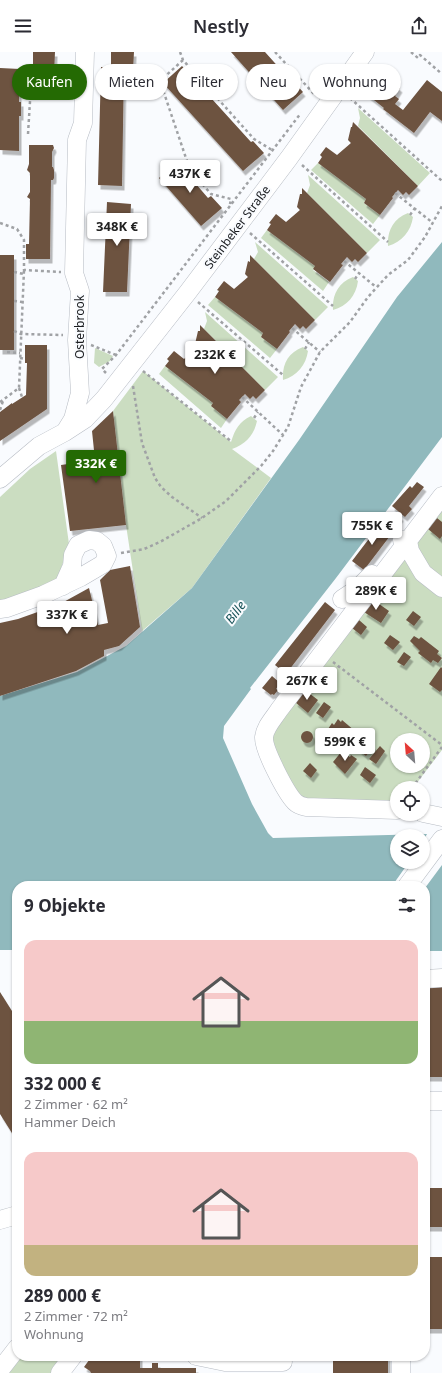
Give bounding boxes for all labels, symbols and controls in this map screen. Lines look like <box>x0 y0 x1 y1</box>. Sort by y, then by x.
text: Nestly <box>193 14 249 38</box>
icon: menu <box>12 15 34 37</box>
icon: share <box>408 15 430 37</box>
chip: Kaufen <box>12 64 87 100</box>
chip: Mieten <box>95 64 168 100</box>
chip: Filter <box>176 64 238 100</box>
chip: Neu <box>246 64 301 100</box>
chip: Wohnung <box>309 64 401 100</box>
pin: 437K € <box>157 160 223 194</box>
text: 437K € <box>169 164 211 182</box>
street label: Steinbeker Straße <box>200 182 274 272</box>
pin: 348K € <box>84 213 150 247</box>
text: 348K € <box>96 217 138 235</box>
street label: Osterbrook <box>71 294 88 359</box>
pin: 232K € <box>182 341 248 375</box>
text: 232K € <box>194 345 236 363</box>
pin: 332K € <box>63 450 129 484</box>
text: 332K € <box>75 454 117 472</box>
pin: 755K € <box>339 512 405 546</box>
text: 755K € <box>351 516 393 534</box>
pin: 289K € <box>343 577 409 611</box>
text: 289K € <box>355 581 397 599</box>
water label: Bille <box>220 596 250 627</box>
pin: 337K € <box>34 601 100 635</box>
text: 337K € <box>46 605 88 623</box>
pin: 267K € <box>274 667 340 701</box>
text: 267K € <box>286 671 328 689</box>
pin: 599K € <box>312 728 378 762</box>
text: 599K € <box>324 732 366 750</box>
north arrow <box>390 733 430 773</box>
map controls <box>390 733 430 869</box>
button: locate <box>390 781 430 821</box>
button: layers <box>390 829 430 869</box>
text: 9 Objekte <box>24 894 106 917</box>
icon: filters <box>396 894 418 916</box>
icon: home <box>185 966 257 1038</box>
text: 332 000 € <box>24 1072 101 1095</box>
text: 2 Zimmer · 62 m² <box>24 1095 128 1113</box>
text: Hammer Deich <box>24 1113 116 1131</box>
icon: home <box>185 1178 257 1250</box>
text: 289 000 € <box>24 1284 101 1307</box>
text: 2 Zimmer · 72 m² <box>24 1307 128 1325</box>
text: Wohnung <box>24 1325 84 1343</box>

